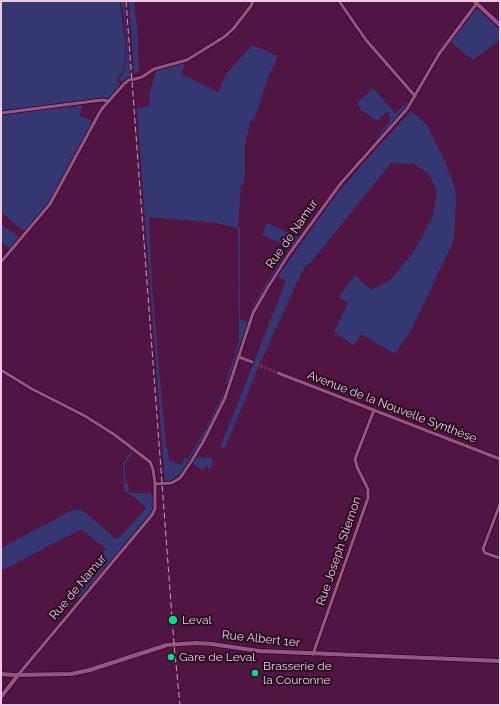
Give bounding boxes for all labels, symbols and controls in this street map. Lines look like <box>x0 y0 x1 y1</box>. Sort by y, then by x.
street label: Rue de Namur <box>263 197 321 271</box>
street label: Avenue de la Nouvelle Synthèse <box>305 368 479 446</box>
street label: Rue Joseph Stiernon <box>314 495 364 607</box>
street label: Rue de Namur <box>47 551 109 623</box>
place label: Leval <box>182 613 212 627</box>
marker: Leval <box>167 614 179 626</box>
street label: Rue Albert 1er <box>221 628 301 650</box>
place label: Gare de Leval <box>179 650 256 664</box>
marker: Gare de Leval <box>166 652 176 662</box>
place label: Brasserie de la Couronne <box>263 659 332 687</box>
marker: Brasserie de la Couronne <box>250 668 260 678</box>

